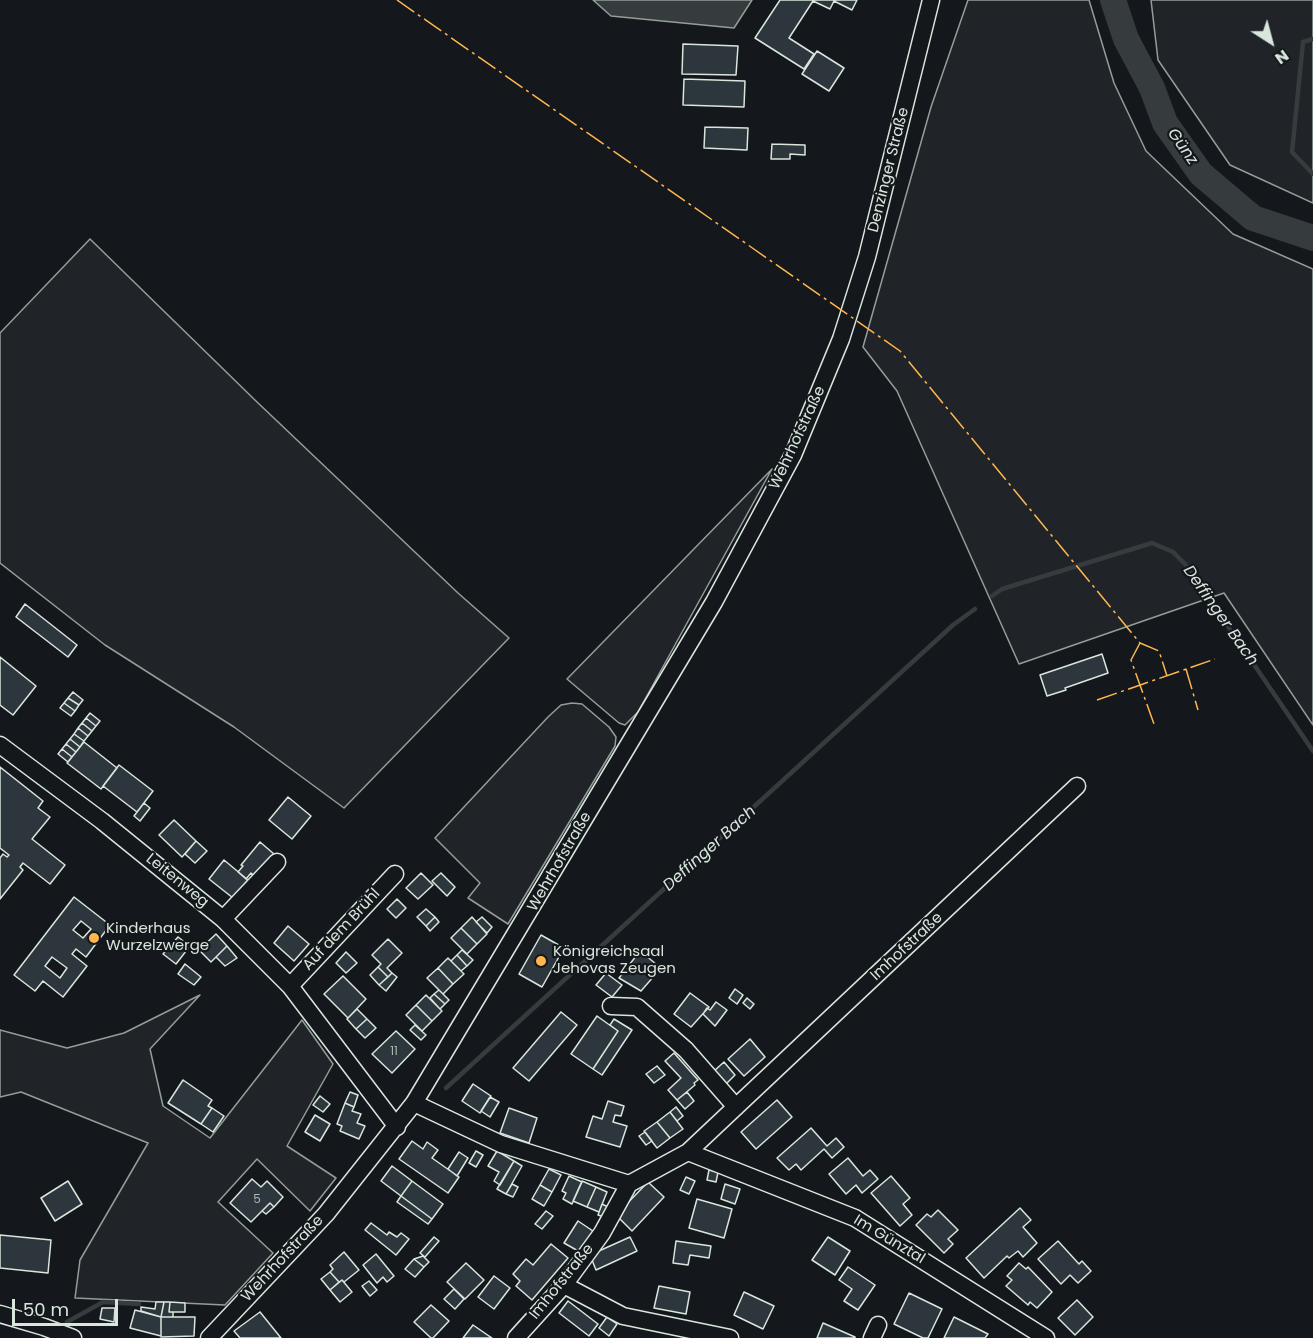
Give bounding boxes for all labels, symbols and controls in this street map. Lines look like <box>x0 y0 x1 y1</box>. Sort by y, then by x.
north arrow <box>1241 12 1301 72</box>
text: N <box>1270 44 1294 70</box>
street label: Denzinger Straße <box>865 106 913 234</box>
water label: Günz <box>1163 125 1201 169</box>
street label: Wehrhofstraße <box>766 384 830 492</box>
water label: Deffinger Bach <box>1178 562 1262 670</box>
water label: Deffinger Bach <box>660 802 760 896</box>
street label: Wehrhofstraße <box>524 809 596 915</box>
street label: Leitenweg <box>142 850 212 912</box>
street label: Auf dem Brühl <box>300 885 384 975</box>
street label: Imhofstraße <box>867 909 947 985</box>
place label: Kinderhaus Wurzelzwerge <box>106 920 209 955</box>
marker: Kinderhaus Wurzelzwerge <box>87 931 101 945</box>
place label: Königreichsaal Jehovas Zeugen <box>553 943 676 978</box>
marker: Königreichsaal Jehovas Zeugen <box>534 954 548 968</box>
house number: 11 <box>390 1045 398 1059</box>
house number: 5 <box>253 1193 261 1207</box>
street label: Wehrhofstraße <box>238 1212 328 1306</box>
street label: Im Günztal <box>850 1212 928 1268</box>
street label: Imhofstraße <box>526 1241 598 1323</box>
scale bar <box>15 1287 122 1325</box>
text: 50 m <box>23 1297 69 1322</box>

